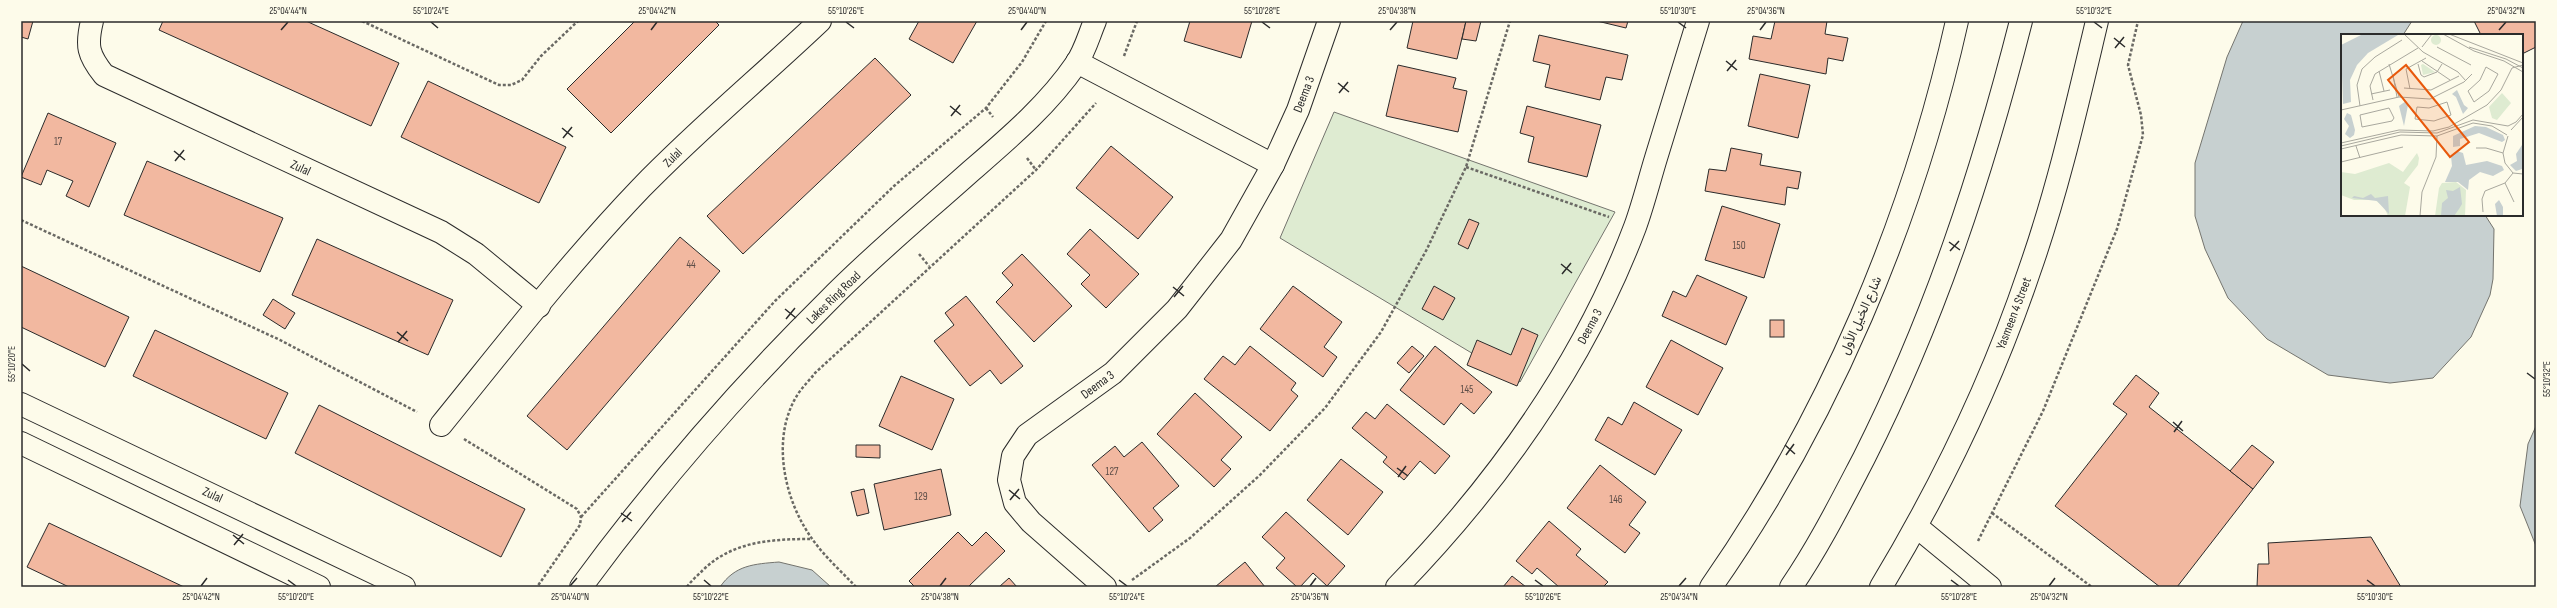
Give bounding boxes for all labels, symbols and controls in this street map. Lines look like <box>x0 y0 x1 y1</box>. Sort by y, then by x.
text: 25°04'44"N <box>269 5 307 17</box>
text: 55°10'24"E <box>413 5 449 17</box>
text: 25°04'42"N <box>638 5 676 17</box>
text: 55°10'26"E <box>828 5 864 17</box>
text: 25°04'40"N <box>1008 5 1046 17</box>
text: 55°10'28"E <box>1244 5 1280 17</box>
text: 25°04'38"N <box>1378 5 1416 17</box>
text: 55°10'30"E <box>1660 5 1696 17</box>
text: 25°04'36"N <box>1747 5 1785 17</box>
text: 55°10'32"E <box>2076 5 2112 17</box>
text: 25°04'32"N <box>2487 5 2525 17</box>
inset map <box>2341 34 2523 216</box>
street label: Deema 3 <box>1290 74 1318 115</box>
house number: 17 <box>54 135 63 148</box>
street label: Zulal <box>660 145 686 171</box>
street label: Zulal <box>288 156 313 179</box>
house number: 150 <box>1732 239 1746 252</box>
house number: 44 <box>686 258 696 271</box>
street label: Lakes Ring Road <box>803 268 864 328</box>
street label: شارع الخيل الأول <box>1836 274 1886 358</box>
street label: Yasmeen 4 Street <box>1993 275 2035 352</box>
street label: Deema 3 <box>1574 306 1606 347</box>
text: 55°10'20"E <box>6 346 18 382</box>
text: 55°10'32"E <box>2541 361 2553 397</box>
street label: Deema 3 <box>1078 367 1117 403</box>
house number: 145 <box>1461 383 1473 396</box>
house number: 127 <box>1106 465 1119 478</box>
street label: Zulal <box>200 483 225 506</box>
house number: 129 <box>914 490 928 503</box>
house number: 146 <box>1609 493 1623 506</box>
text: 25°04'42"N <box>182 591 220 603</box>
text: 55°10'20"E <box>278 591 314 603</box>
text: 25°04'40"N <box>551 591 589 603</box>
text: 55°10'22"E <box>693 591 729 603</box>
text: 25°04'38"N <box>921 591 959 603</box>
text: 55°10'24"E <box>1109 591 1145 603</box>
text: 25°04'36"N <box>1291 591 1329 603</box>
text: 55°10'26"E <box>1525 591 1561 603</box>
text: 25°04'34"N <box>1660 591 1698 603</box>
text: 55°10'28"E <box>1941 591 1977 603</box>
text: 25°04'32"N <box>2030 591 2068 603</box>
text: 55°10'30"E <box>2357 591 2393 603</box>

